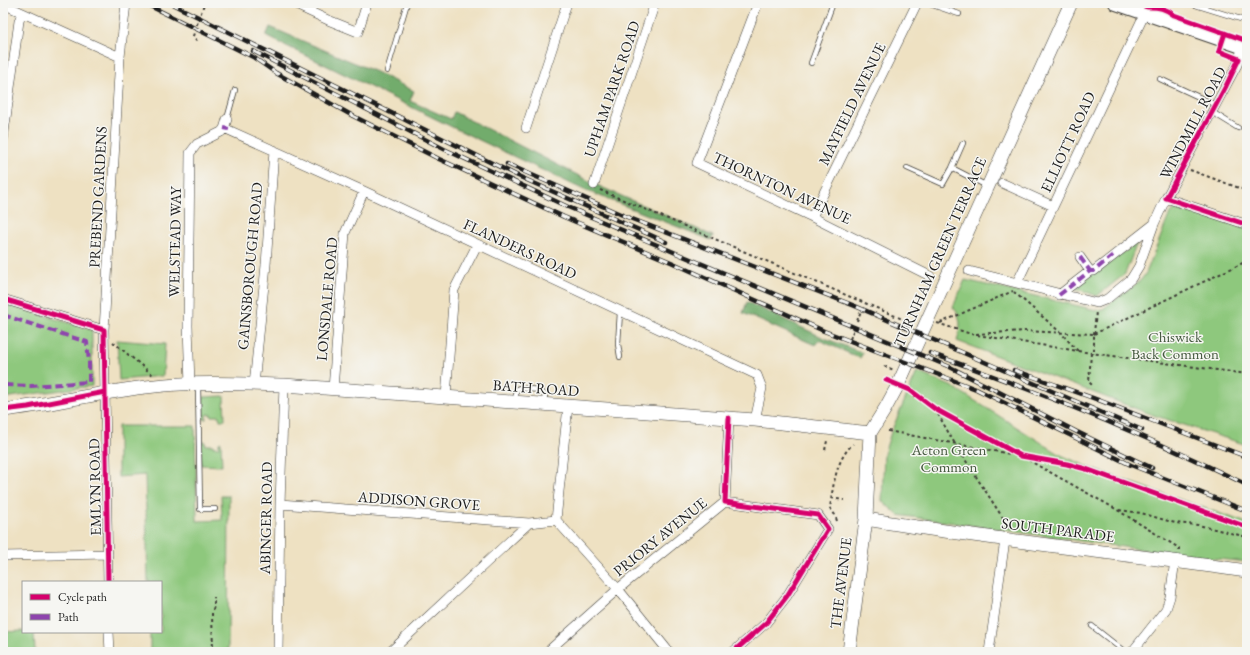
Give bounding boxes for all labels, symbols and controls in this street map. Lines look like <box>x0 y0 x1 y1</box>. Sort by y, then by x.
street label: UPHAM PARK ROAD <box>579 18 644 160</box>
street label: MAYFIELD AVENUE <box>814 39 890 168</box>
street label: WINDMILL ROAD <box>1155 63 1230 182</box>
street label: ELLIOTT ROAD <box>1036 89 1099 195</box>
street label: PREBEND GARDENS <box>84 126 111 268</box>
street label: THORNTON AVENUE <box>710 147 855 228</box>
street label: TURNHAM GREEN TERRACE <box>889 153 990 350</box>
street label: GAINSBOROUGH ROAD <box>233 181 266 351</box>
street label: WELSTEAD WAY <box>164 185 185 298</box>
street label: FLANDERS ROAD <box>461 214 580 283</box>
street label: LONSDALE ROAD <box>312 236 341 362</box>
park label: Chiswick Back Common <box>1131 327 1219 363</box>
street label: BATH ROAD <box>492 375 580 400</box>
street label: EMLYN ROAD <box>84 438 105 536</box>
park label: Acton Green Common <box>911 440 987 476</box>
street label: ABINGER ROAD <box>255 462 276 575</box>
street label: ADDISON GROVE <box>356 487 481 514</box>
street label: PRIORY AVENUE <box>609 493 711 580</box>
street label: SOUTH PARADE <box>1001 513 1116 546</box>
street label: THE AVENUE <box>825 536 856 630</box>
legend <box>22 581 162 633</box>
text: Cycle path <box>58 589 107 605</box>
text: Path <box>58 609 79 625</box>

